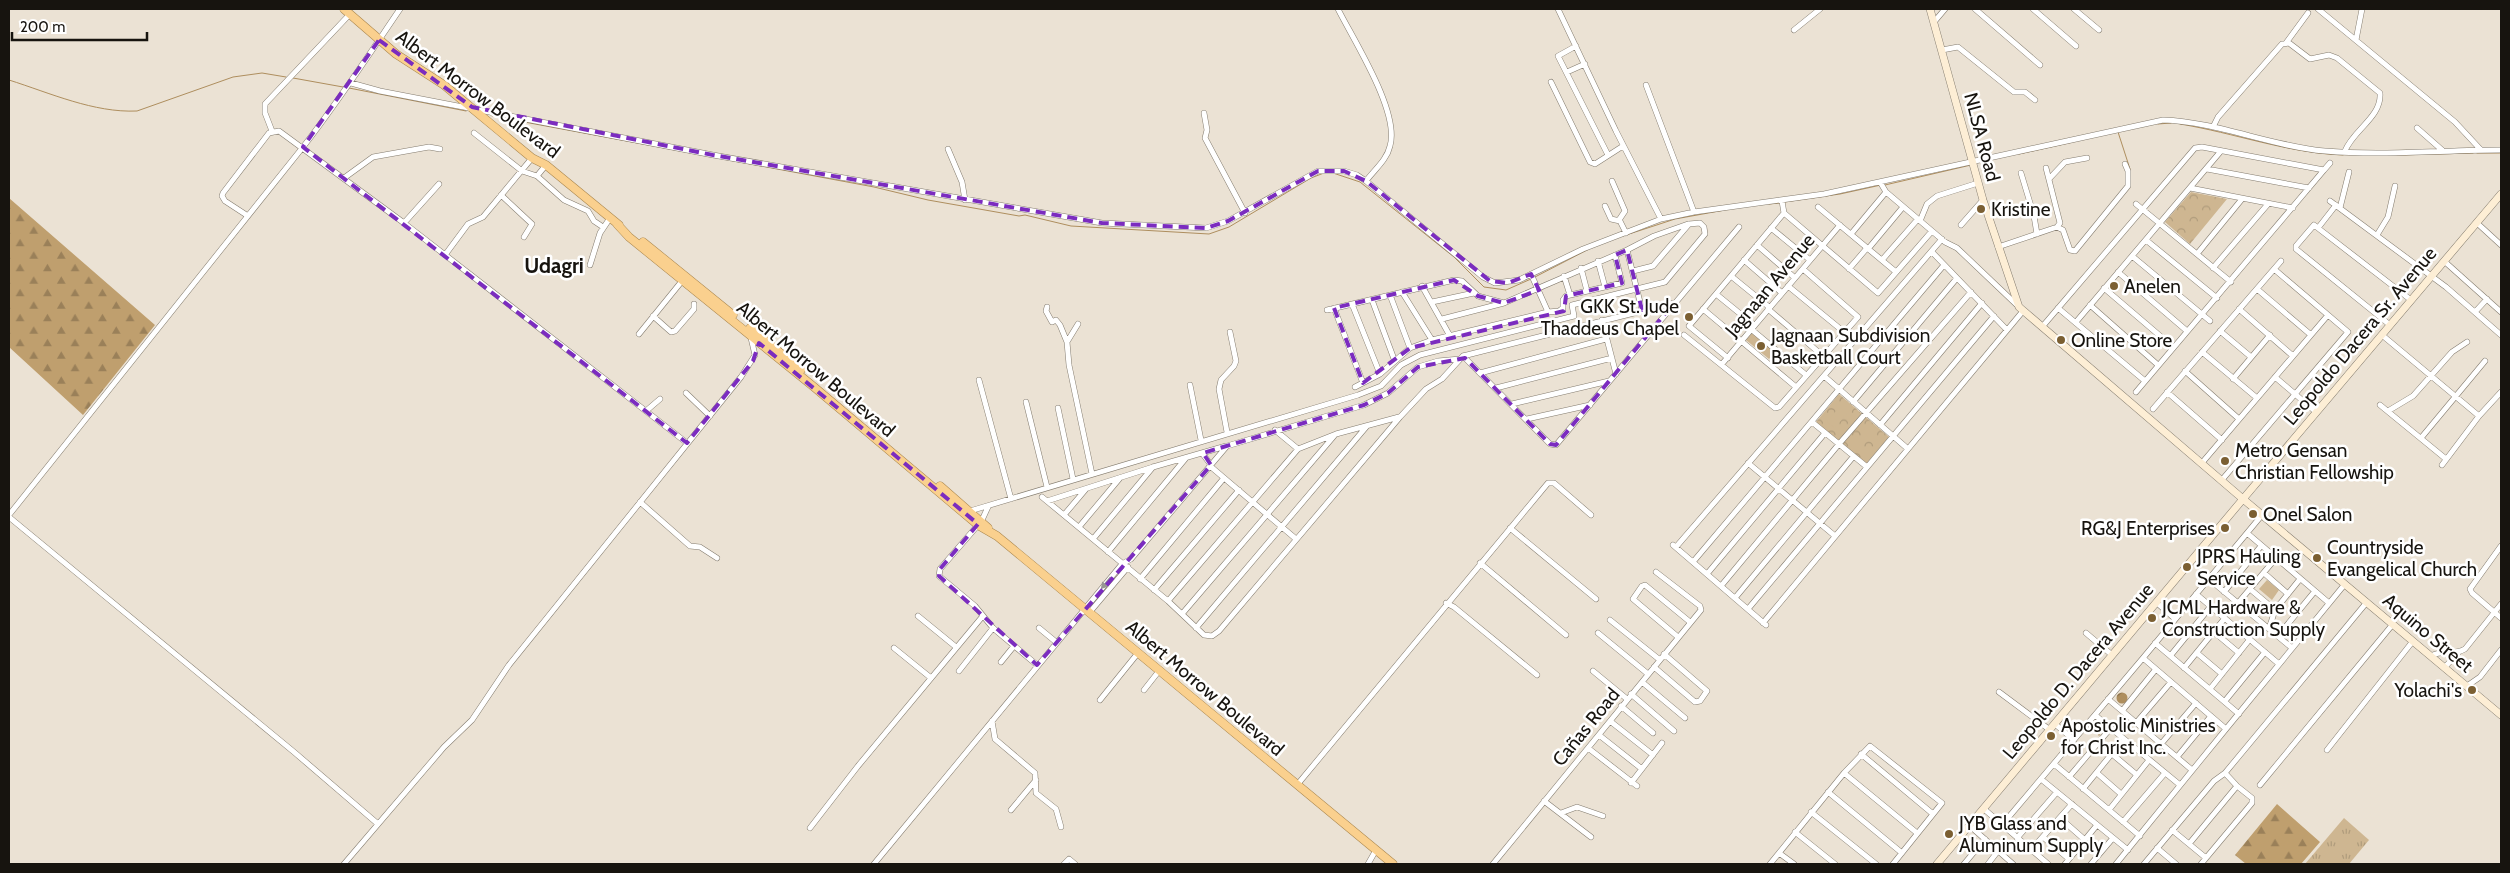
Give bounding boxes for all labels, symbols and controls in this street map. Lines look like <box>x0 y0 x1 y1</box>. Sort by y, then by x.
scale bar <box>12 10 148 42</box>
text: 200 m <box>20 18 65 36</box>
street label: Albert Morrow Boulevard <box>392 25 564 163</box>
street label: NLSA Road <box>1959 90 2005 184</box>
place label: Kristine <box>1991 198 2051 221</box>
marker: Kristine <box>1975 203 1987 215</box>
street label: Jagnaan Avenue <box>1720 229 1820 342</box>
street label: Leopoldo Dacera Sr. Avenue <box>2279 242 2441 430</box>
district label: Udagri <box>524 253 584 278</box>
place label: Anelen <box>2124 275 2181 298</box>
marker: Anelen <box>2108 280 2120 292</box>
place label: GKK St. Jude Thaddeus Chapel <box>1541 295 1680 340</box>
street label: Albert Morrow Boulevard <box>732 296 900 442</box>
marker: GKK St. Jude Thaddeus Chapel <box>1683 311 1695 323</box>
place label: Jagnaan Subdivision Basketball Court <box>1770 324 1930 369</box>
place label: Online Store <box>2071 329 2173 352</box>
marker: Online Store <box>2055 334 2067 346</box>
marker: Jagnaan Subdivision Basketball Court <box>1755 340 1767 352</box>
place label: Metro Gensan Christian Fellowship <box>2235 439 2394 484</box>
marker: Metro Gensan Christian Fellowship <box>2219 455 2231 467</box>
place label: Onel Salon <box>2263 503 2352 526</box>
marker: Onel Salon <box>2247 508 2259 520</box>
place label: RG&J Enterprises <box>2081 517 2215 540</box>
marker: RG&J Enterprises <box>2219 522 2231 534</box>
place label: Countryside Evangelical Church <box>2327 536 2477 581</box>
place label: JPRS Hauling Service <box>2196 545 2301 590</box>
marker: Countryside Evangelical Church <box>2311 552 2323 564</box>
marker: JPRS Hauling Service <box>2181 561 2193 573</box>
one-way arrow <box>1101 576 1112 589</box>
street label: Leopoldo D. Dacera Avenue <box>1998 578 2158 764</box>
street label: Aquino Street <box>2378 589 2478 678</box>
place label: JCML Hardware & Construction Supply <box>2161 596 2326 641</box>
marker: JCML Hardware & Construction Supply <box>2146 612 2158 624</box>
street label: Albert Morrow Boulevard <box>1121 615 1289 761</box>
place label: Yolachi's <box>2393 679 2462 702</box>
street label: Cañas Road <box>1548 683 1624 771</box>
marker: Yolachi's <box>2466 684 2478 696</box>
place label: Apostolic Ministries for Christ Inc. <box>2061 714 2216 759</box>
marker: Apostolic Ministries for Christ Inc. <box>2045 730 2057 742</box>
place label: JYB Glass and Aluminum Supply <box>1958 812 2104 857</box>
marker: JYB Glass and Aluminum Supply <box>1943 828 1955 840</box>

